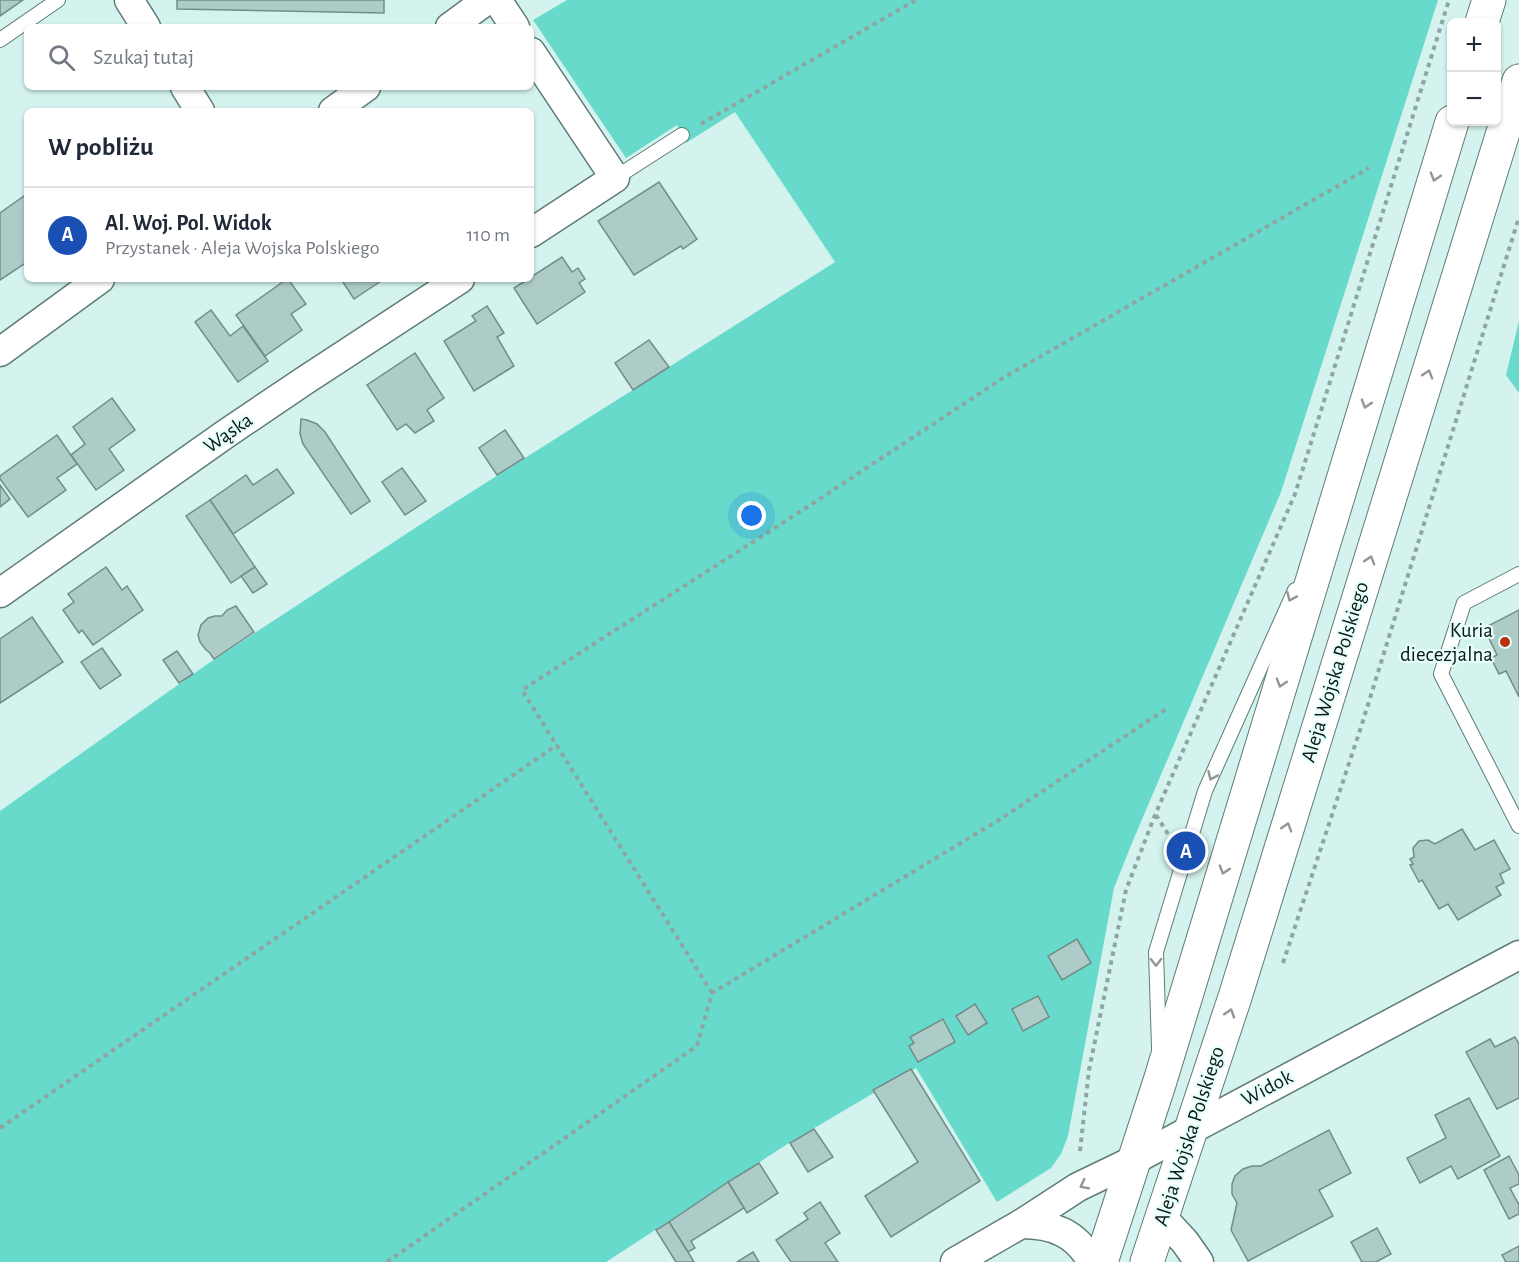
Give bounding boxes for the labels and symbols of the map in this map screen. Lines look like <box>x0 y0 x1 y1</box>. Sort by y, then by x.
one-way arrow <box>1430 172 1442 182</box>
one-way arrow <box>1421 369 1433 380</box>
one-way arrow <box>1361 398 1373 409</box>
street label: Wąska <box>200 409 256 457</box>
your location <box>737 501 766 530</box>
one-way arrow <box>1363 555 1375 566</box>
street label: Aleja Wojska Polskiego <box>1298 579 1372 765</box>
one-way arrow <box>1286 591 1298 602</box>
place label: Kuria diecezjalna <box>1400 620 1493 665</box>
marker: Kuria diecezjalna <box>1498 635 1512 649</box>
one-way arrow <box>1276 677 1288 688</box>
one-way arrow <box>1207 769 1219 780</box>
one-way arrow <box>1280 822 1293 833</box>
pin: A <box>1166 828 1206 874</box>
one-way arrow <box>1219 864 1231 875</box>
one-way arrow <box>1150 957 1162 966</box>
one-way arrow <box>1222 1008 1235 1019</box>
street label: Aleja Wojska Polskiego <box>1150 1044 1228 1228</box>
street label: Widok <box>1238 1066 1296 1110</box>
one-way arrow <box>1079 1177 1090 1189</box>

